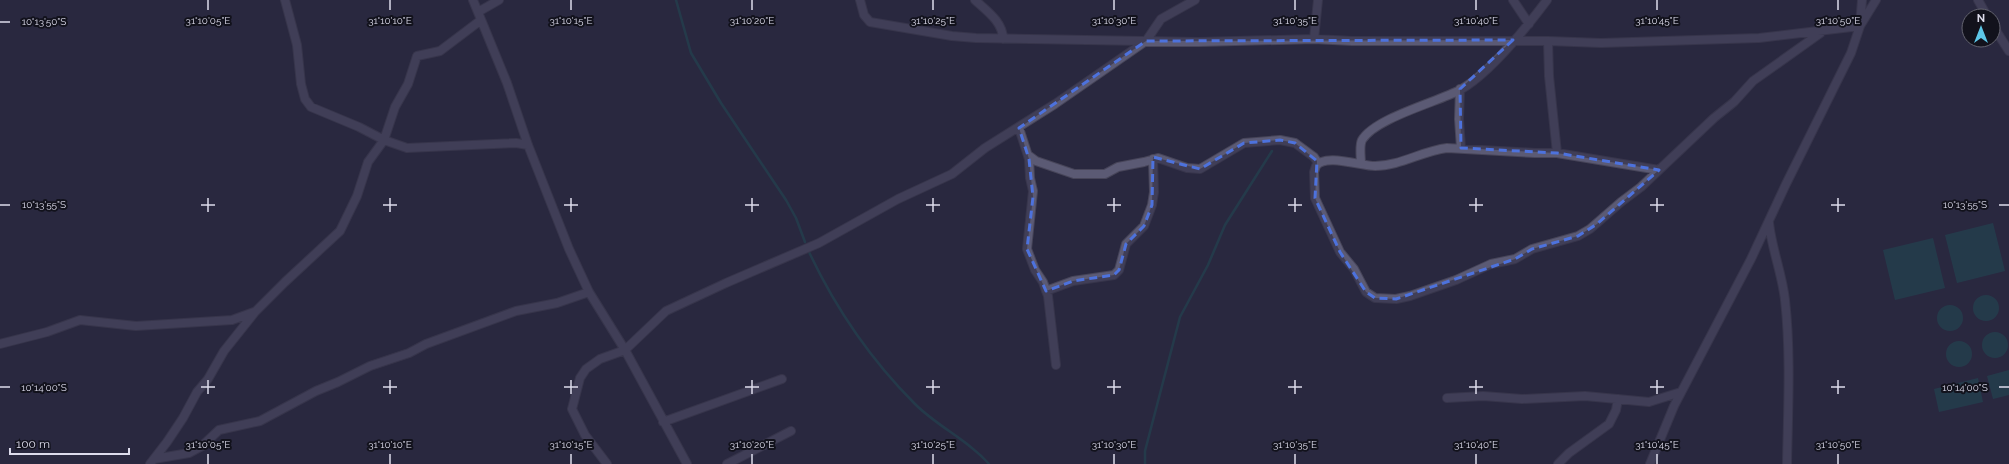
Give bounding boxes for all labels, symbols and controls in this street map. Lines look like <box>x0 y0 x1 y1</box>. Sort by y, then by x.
north arrow <box>1961 8 2001 48</box>
text: N <box>1977 12 1985 25</box>
text: 31°10'05"E <box>186 15 230 26</box>
text: 31°10'10"E <box>368 15 412 26</box>
text: 31°10'15"E <box>549 15 593 26</box>
text: 31°10'20"E <box>730 15 774 26</box>
text: 31°10'25"E <box>911 15 955 26</box>
text: 31°10'30"E <box>1092 15 1136 26</box>
text: 31°10'35"E <box>1273 15 1317 26</box>
text: 31°10'40"E <box>1454 15 1498 26</box>
text: 31°10'45"E <box>1635 15 1679 26</box>
text: 31°10'50"E <box>1816 15 1860 26</box>
text: 10°13'50"S <box>22 16 66 27</box>
text: 10°13'55"S <box>22 199 66 210</box>
text: 10°13'55"S <box>1943 199 1987 210</box>
text: 10°14'00"S <box>21 382 67 393</box>
text: 10°14'00"S <box>1942 382 1988 393</box>
scale bar <box>10 430 129 456</box>
text: 100 m <box>16 437 50 451</box>
text: 31°10'05"E <box>186 439 230 450</box>
text: 31°10'10"E <box>368 439 412 450</box>
text: 31°10'15"E <box>549 439 593 450</box>
text: 31°10'20"E <box>730 439 774 450</box>
text: 31°10'25"E <box>911 439 955 450</box>
text: 31°10'30"E <box>1092 439 1136 450</box>
text: 31°10'35"E <box>1273 439 1317 450</box>
text: 31°10'40"E <box>1454 439 1498 450</box>
text: 31°10'45"E <box>1635 439 1679 450</box>
text: 31°10'50"E <box>1816 439 1860 450</box>

